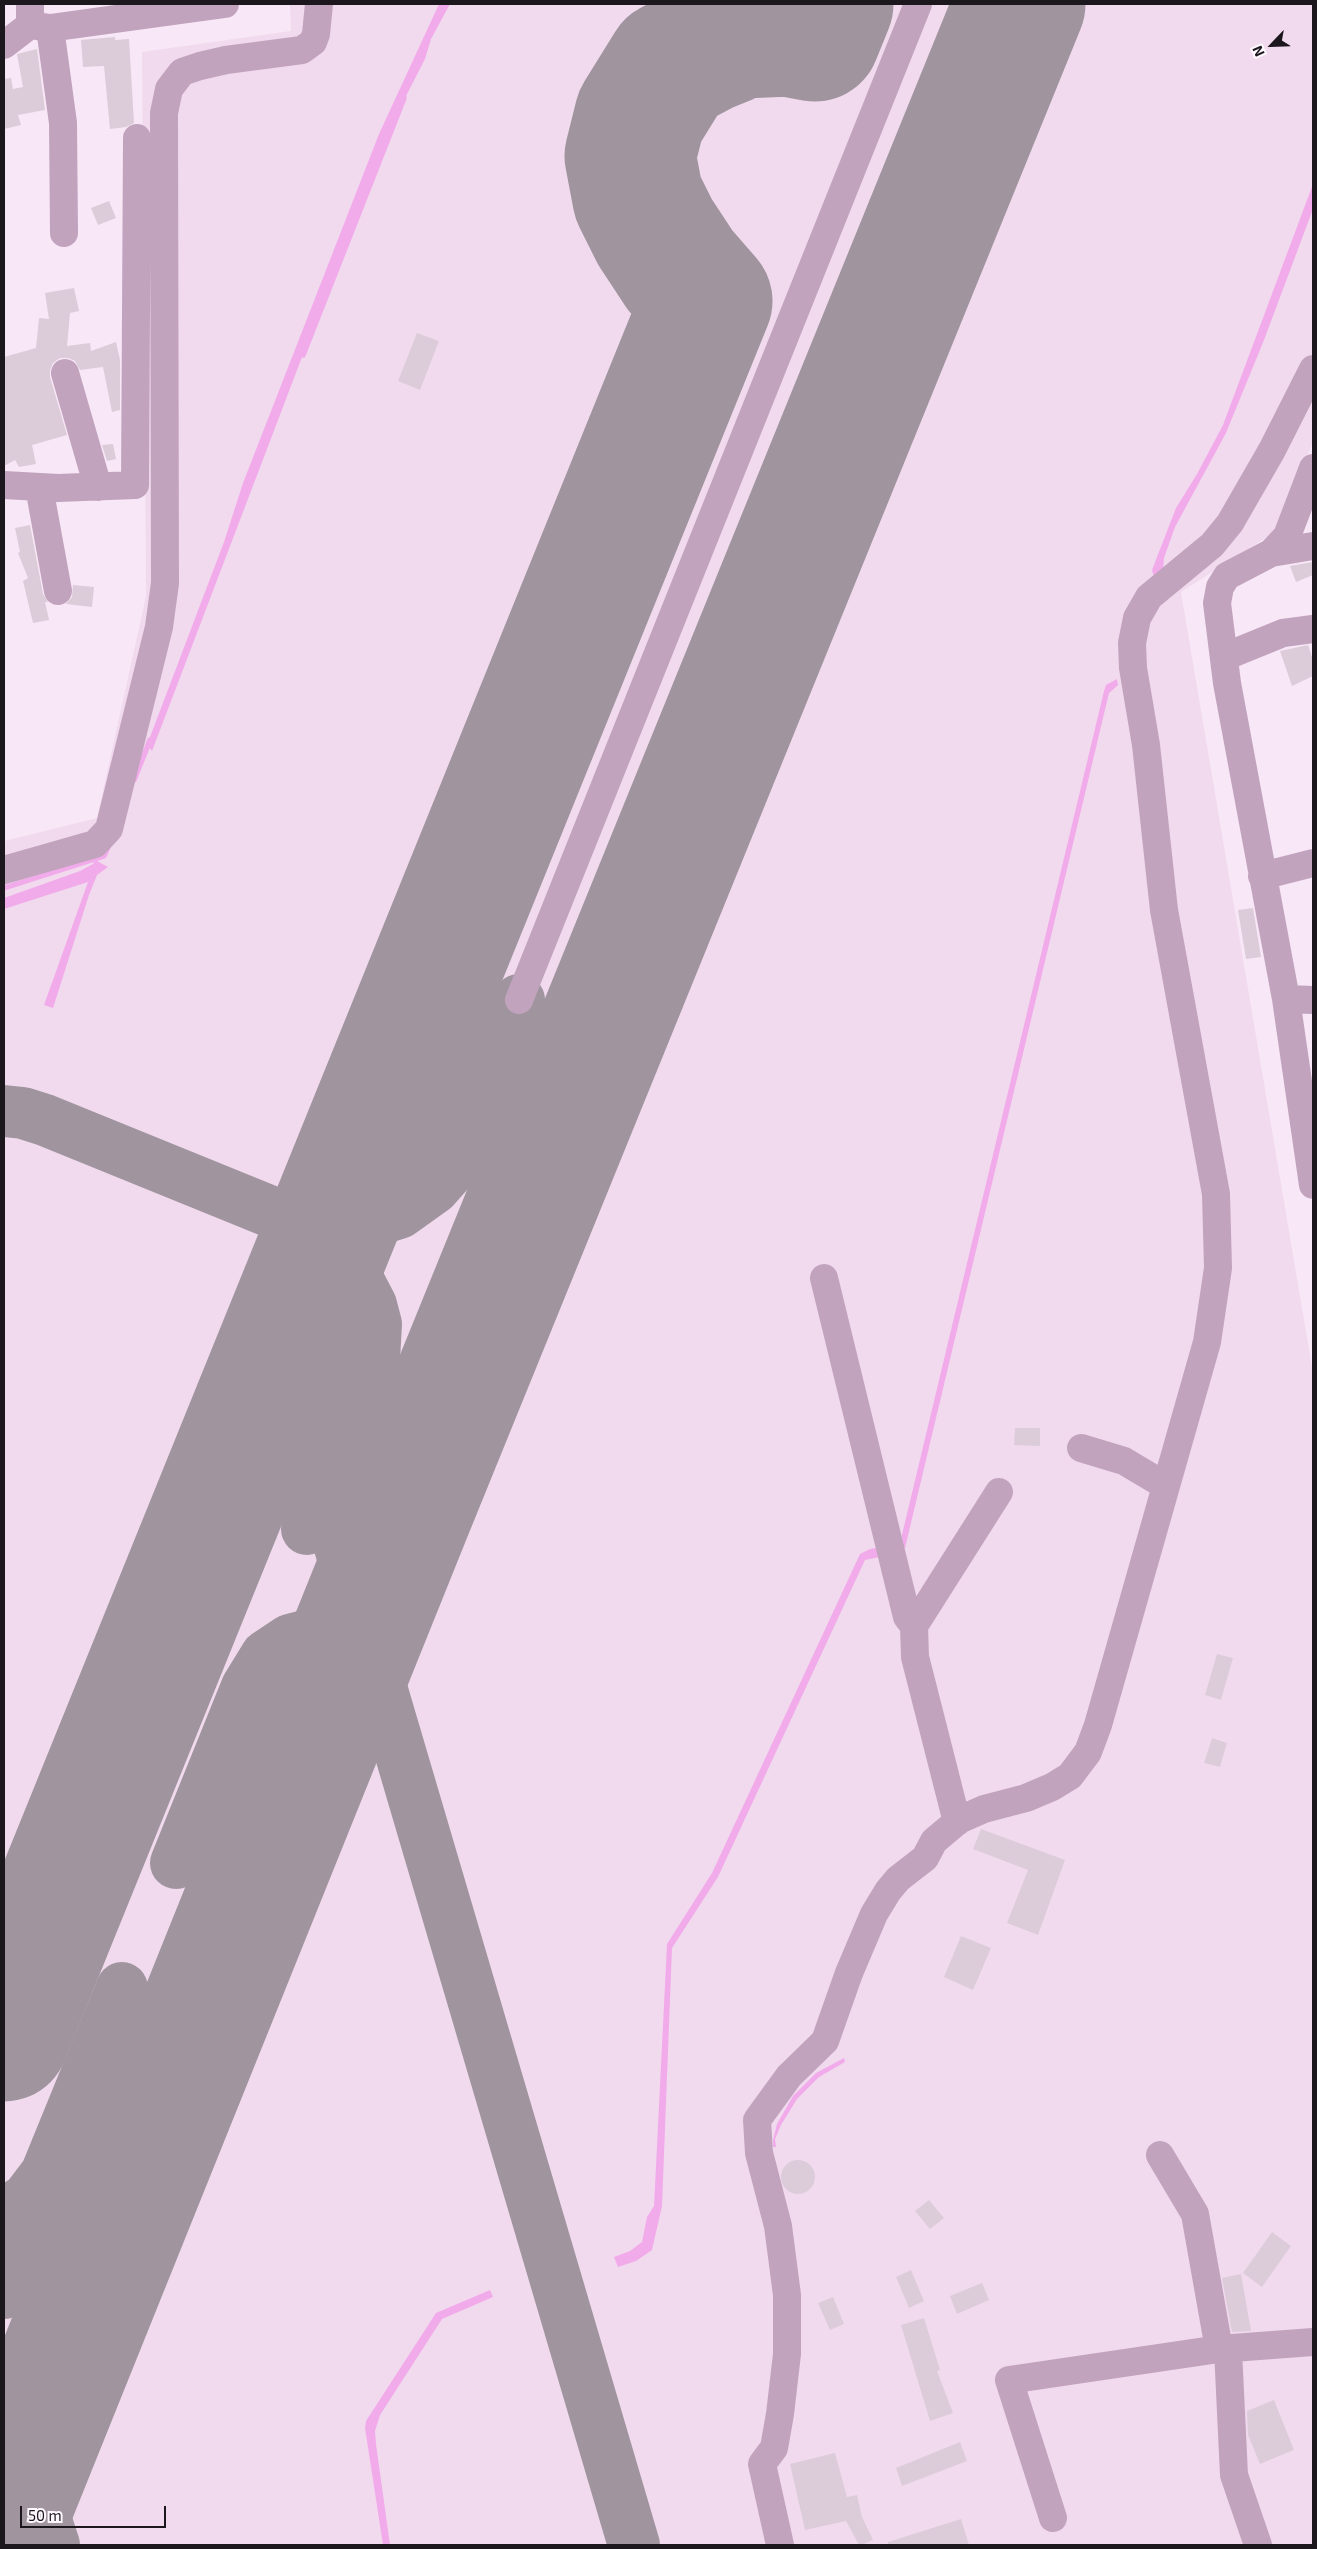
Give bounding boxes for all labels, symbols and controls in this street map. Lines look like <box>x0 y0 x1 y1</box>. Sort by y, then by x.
north arrow <box>1247 20 1297 70</box>
text: N <box>1248 43 1268 59</box>
scale bar <box>22 2496 169 2528</box>
text: 50 m <box>28 2506 62 2524</box>

